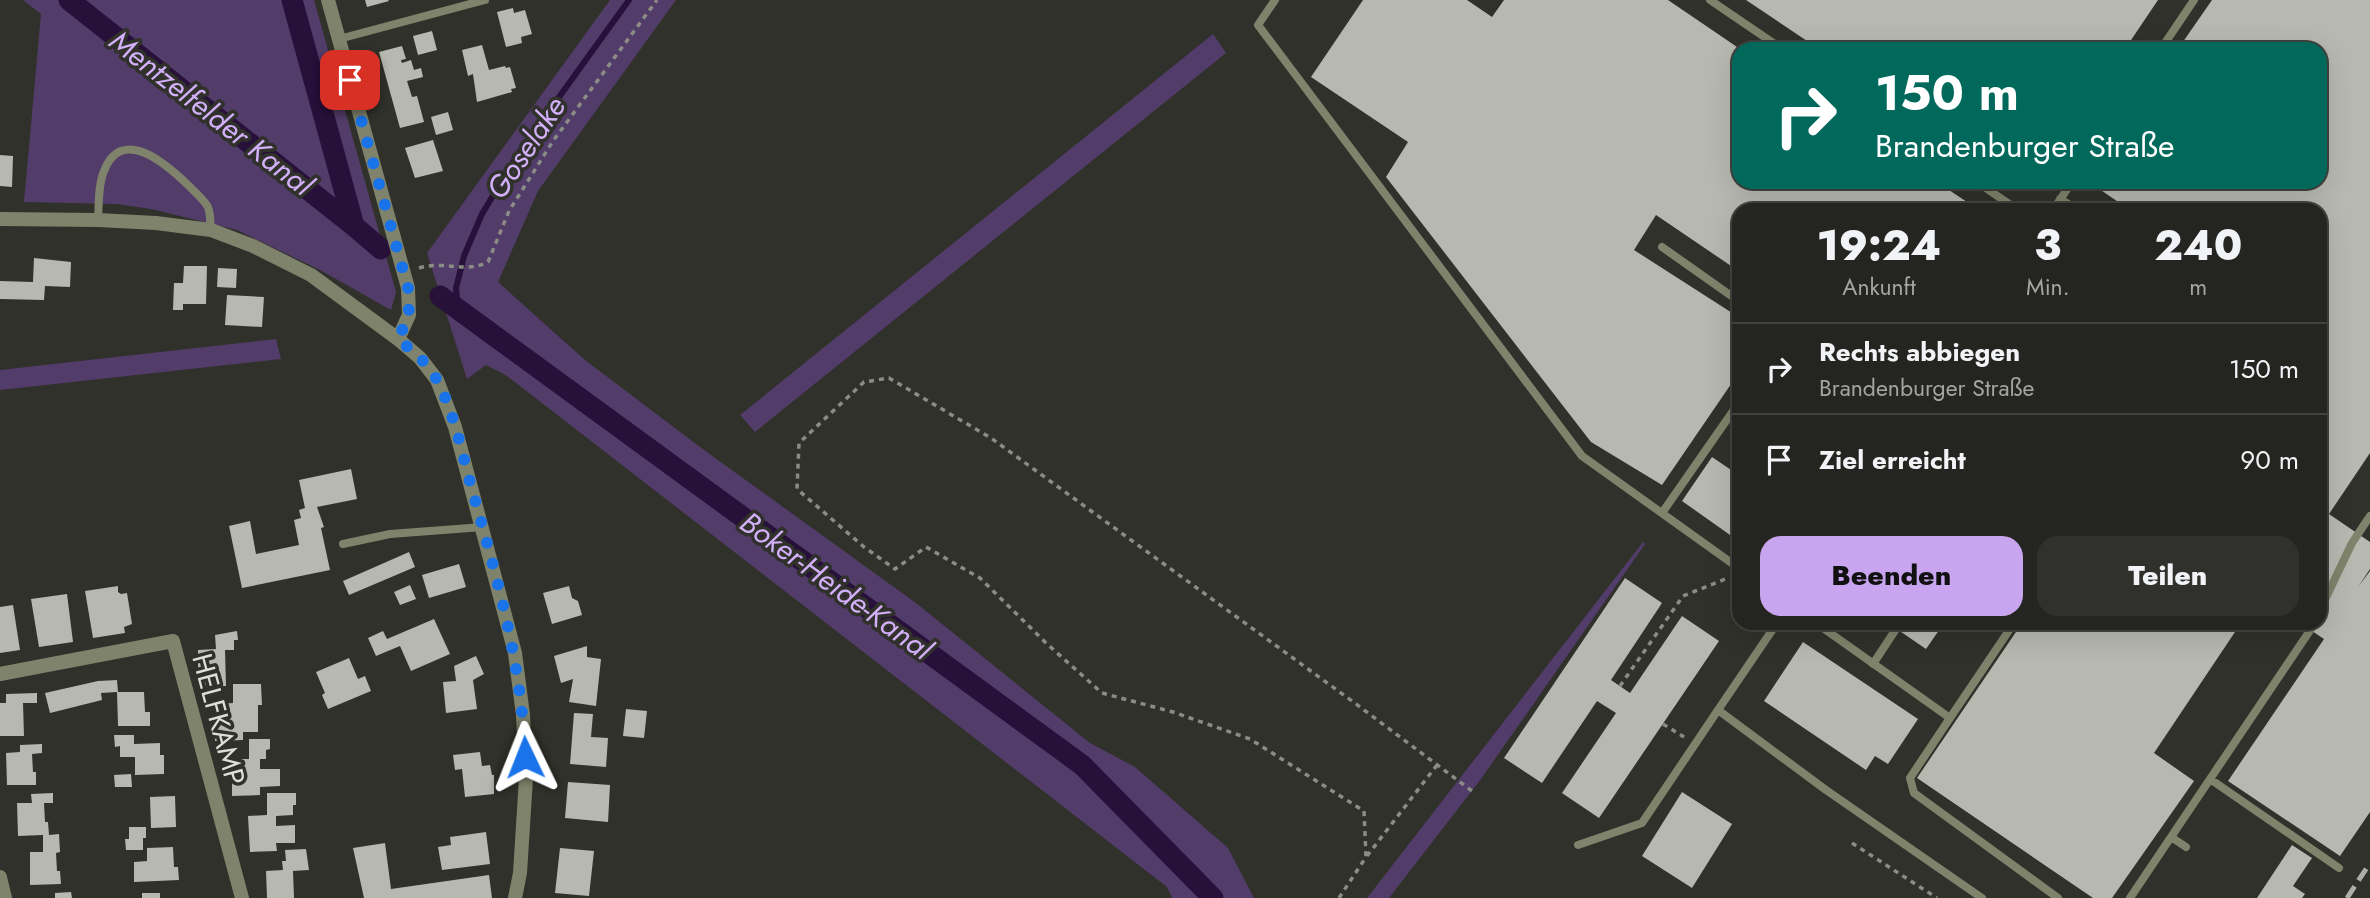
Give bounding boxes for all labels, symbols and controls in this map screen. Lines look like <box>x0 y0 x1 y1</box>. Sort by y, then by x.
water label: Mentzelfelder Kanal <box>100 19 323 207</box>
pin <box>320 50 380 110</box>
text: 150 m <box>1875 58 2019 128</box>
icon: arrive <box>331 61 369 99</box>
icon: right <box>1760 70 1851 161</box>
water label: Goselake <box>475 88 576 208</box>
text: Brandenburger Straße <box>1875 123 2175 169</box>
text: 19:24 <box>1817 215 1941 276</box>
text: 3 <box>2034 215 2061 276</box>
text: 240 <box>2154 215 2242 276</box>
text: Ankunft <box>1842 270 1916 304</box>
text: Min. <box>2026 270 2070 304</box>
text: m <box>2189 270 2207 304</box>
text: Rechts abbiegen <box>1819 333 2020 371</box>
icon: right <box>1760 350 1798 388</box>
text: 150 m <box>2229 350 2299 388</box>
text: Brandenburger Straße <box>1819 371 2034 405</box>
icon: arrive <box>1760 441 1798 479</box>
text: Ziel erreicht <box>1819 441 1966 479</box>
text: 90 m <box>2240 441 2299 479</box>
water label: Boker-Heide-Kanal <box>731 501 942 671</box>
button: Beenden <box>1760 536 2023 616</box>
button: Teilen <box>2037 536 2299 616</box>
street label: HELFKAMP <box>181 649 256 789</box>
position arrow <box>488 720 562 794</box>

